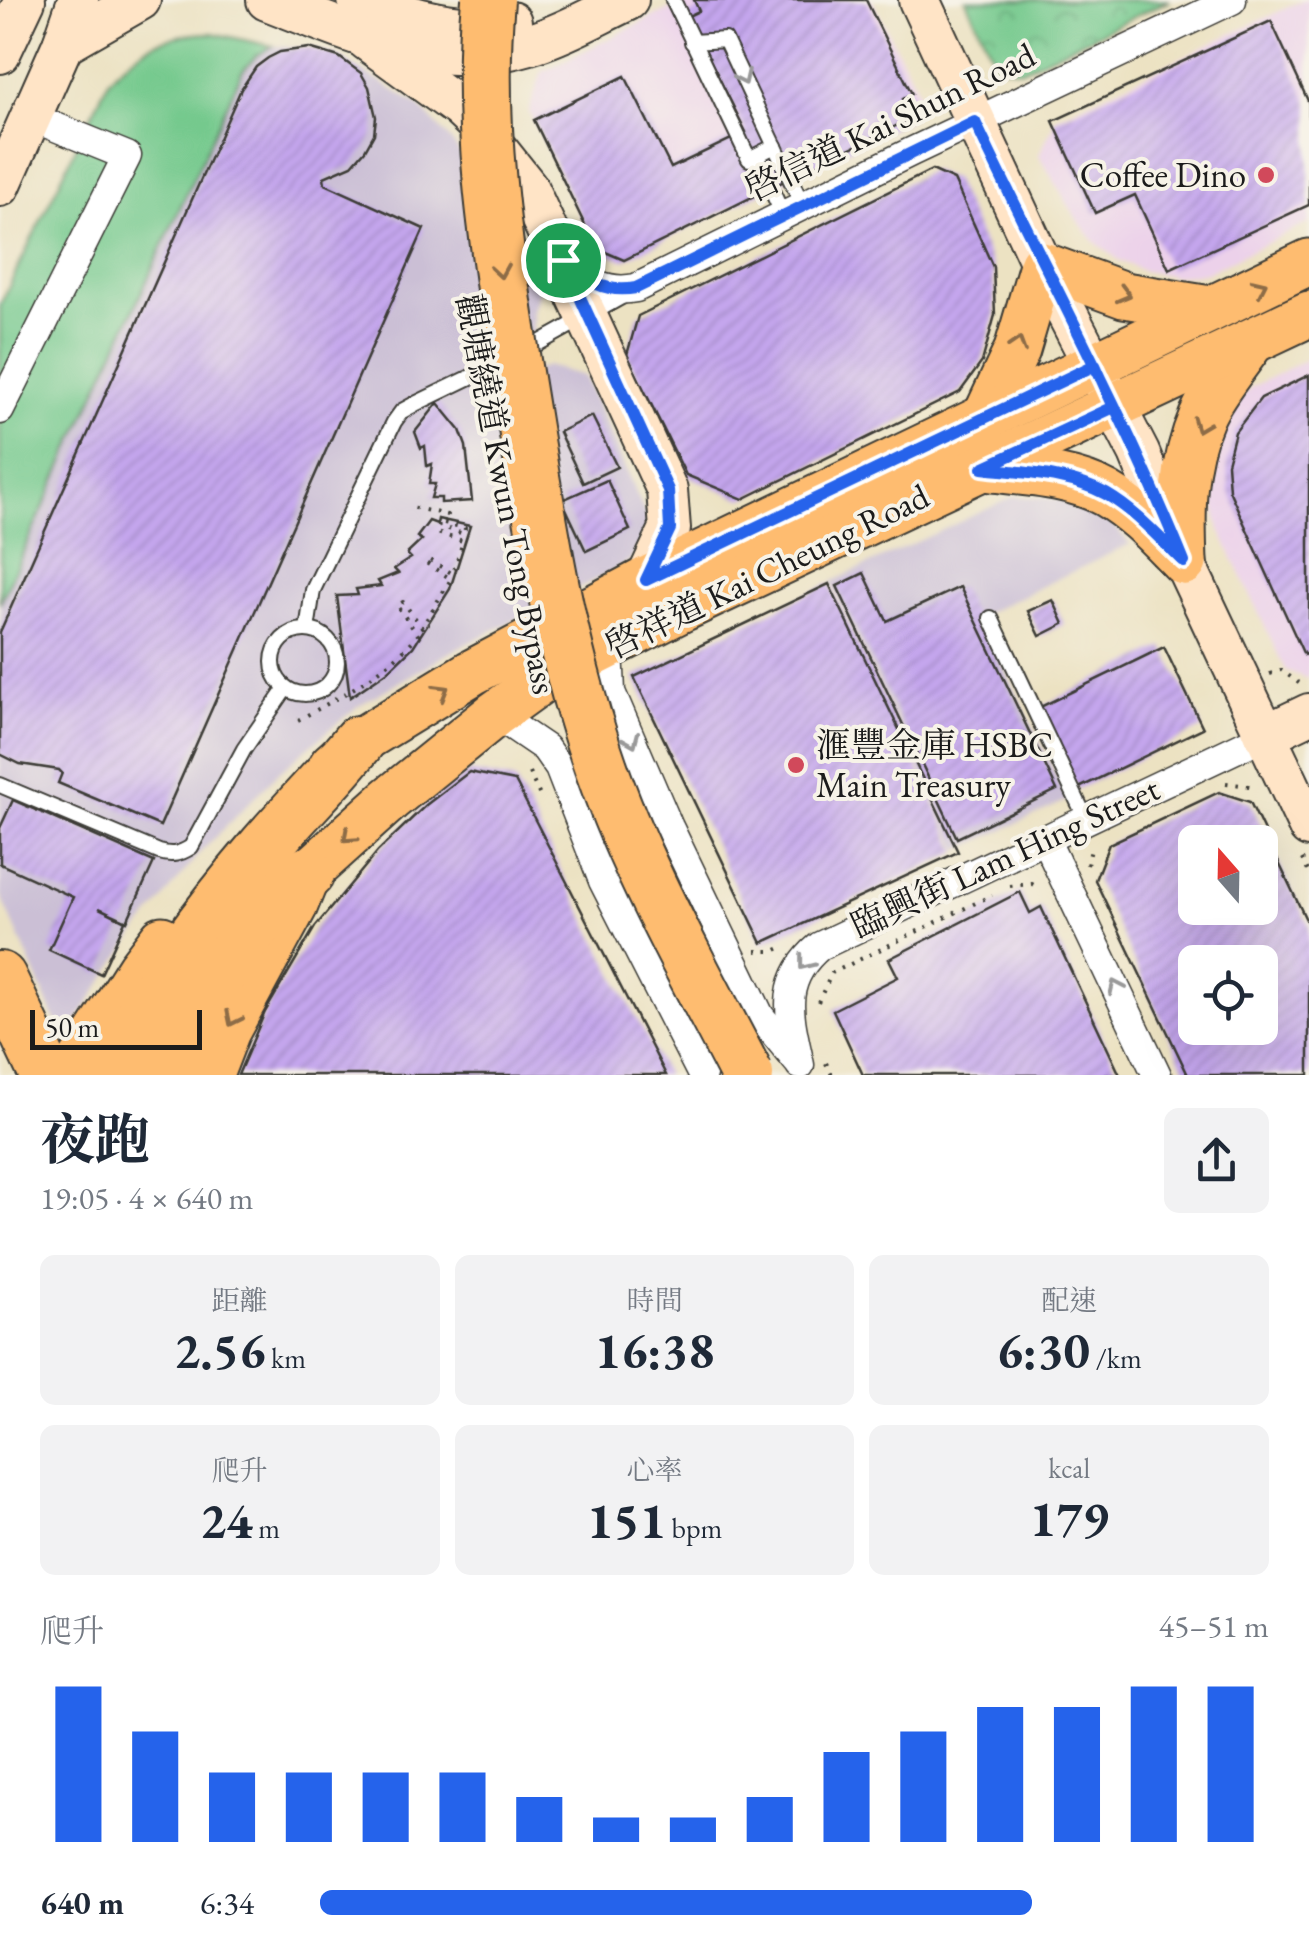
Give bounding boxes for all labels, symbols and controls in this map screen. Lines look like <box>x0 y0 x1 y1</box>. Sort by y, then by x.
street label: 啓信道 Kai Shun Road <box>738 32 1042 211</box>
one-way arrow <box>731 68 751 86</box>
place label: Coffee Dino <box>1080 152 1246 197</box>
marker: Coffee Dino <box>1255 164 1277 186</box>
pin <box>521 218 606 303</box>
icon: arrive <box>536 233 591 288</box>
one-way arrow <box>489 263 510 280</box>
one-way arrow <box>1249 278 1267 298</box>
one-way arrow <box>1115 282 1133 303</box>
street label: 觀塘繞道 Kwun Tong Bypass <box>447 290 568 698</box>
one-way arrow <box>1006 336 1026 353</box>
one-way arrow <box>1191 415 1211 433</box>
street label: 啓祥道 Kai Cheung Road <box>598 473 936 668</box>
one-way arrow <box>431 684 449 703</box>
place label: 滙豐金庫 HSBC Main Treasury <box>816 722 1053 807</box>
one-way arrow <box>620 730 640 748</box>
marker: 滙豐金庫 HSBC Main Treasury <box>785 754 807 776</box>
street label: 臨興街 Lam Hing Street <box>843 765 1166 948</box>
one-way arrow <box>342 824 361 842</box>
north arrow <box>1178 825 1278 925</box>
map controls <box>1178 825 1278 1045</box>
button: locate <box>1178 945 1278 1045</box>
one-way arrow <box>800 952 817 970</box>
one-way arrow <box>1108 979 1128 997</box>
scale bar <box>30 1005 202 1050</box>
text: 50 m <box>45 1009 99 1045</box>
one-way arrow <box>225 1009 245 1027</box>
text: 夜跑 <box>40 1104 150 1175</box>
button: share <box>1164 1108 1269 1213</box>
text: 19:05 · 4 × 640 m <box>40 1177 253 1219</box>
text: 距離 <box>212 1282 268 1318</box>
text: 時間 <box>626 1282 683 1318</box>
text: 配速 <box>1041 1282 1097 1318</box>
text: 2.56 <box>174 1318 265 1383</box>
text: 16:38 <box>595 1318 714 1383</box>
text: 6:30 <box>997 1318 1090 1383</box>
text: km <box>265 1340 306 1376</box>
text: /km <box>1090 1340 1142 1376</box>
text: kcal <box>1048 1450 1090 1486</box>
text: 爬升 <box>212 1452 268 1488</box>
text: 心率 <box>626 1452 683 1488</box>
text: 179 <box>1029 1486 1109 1551</box>
text: 24 <box>200 1488 253 1553</box>
text: 151 <box>587 1488 666 1553</box>
text: m <box>253 1510 280 1546</box>
text: bpm <box>666 1510 722 1546</box>
text: 45–51 m <box>1159 1605 1269 1647</box>
text: 爬升 <box>40 1610 104 1652</box>
text: 640 m <box>40 1882 124 1924</box>
text: 6:34 <box>200 1882 254 1924</box>

